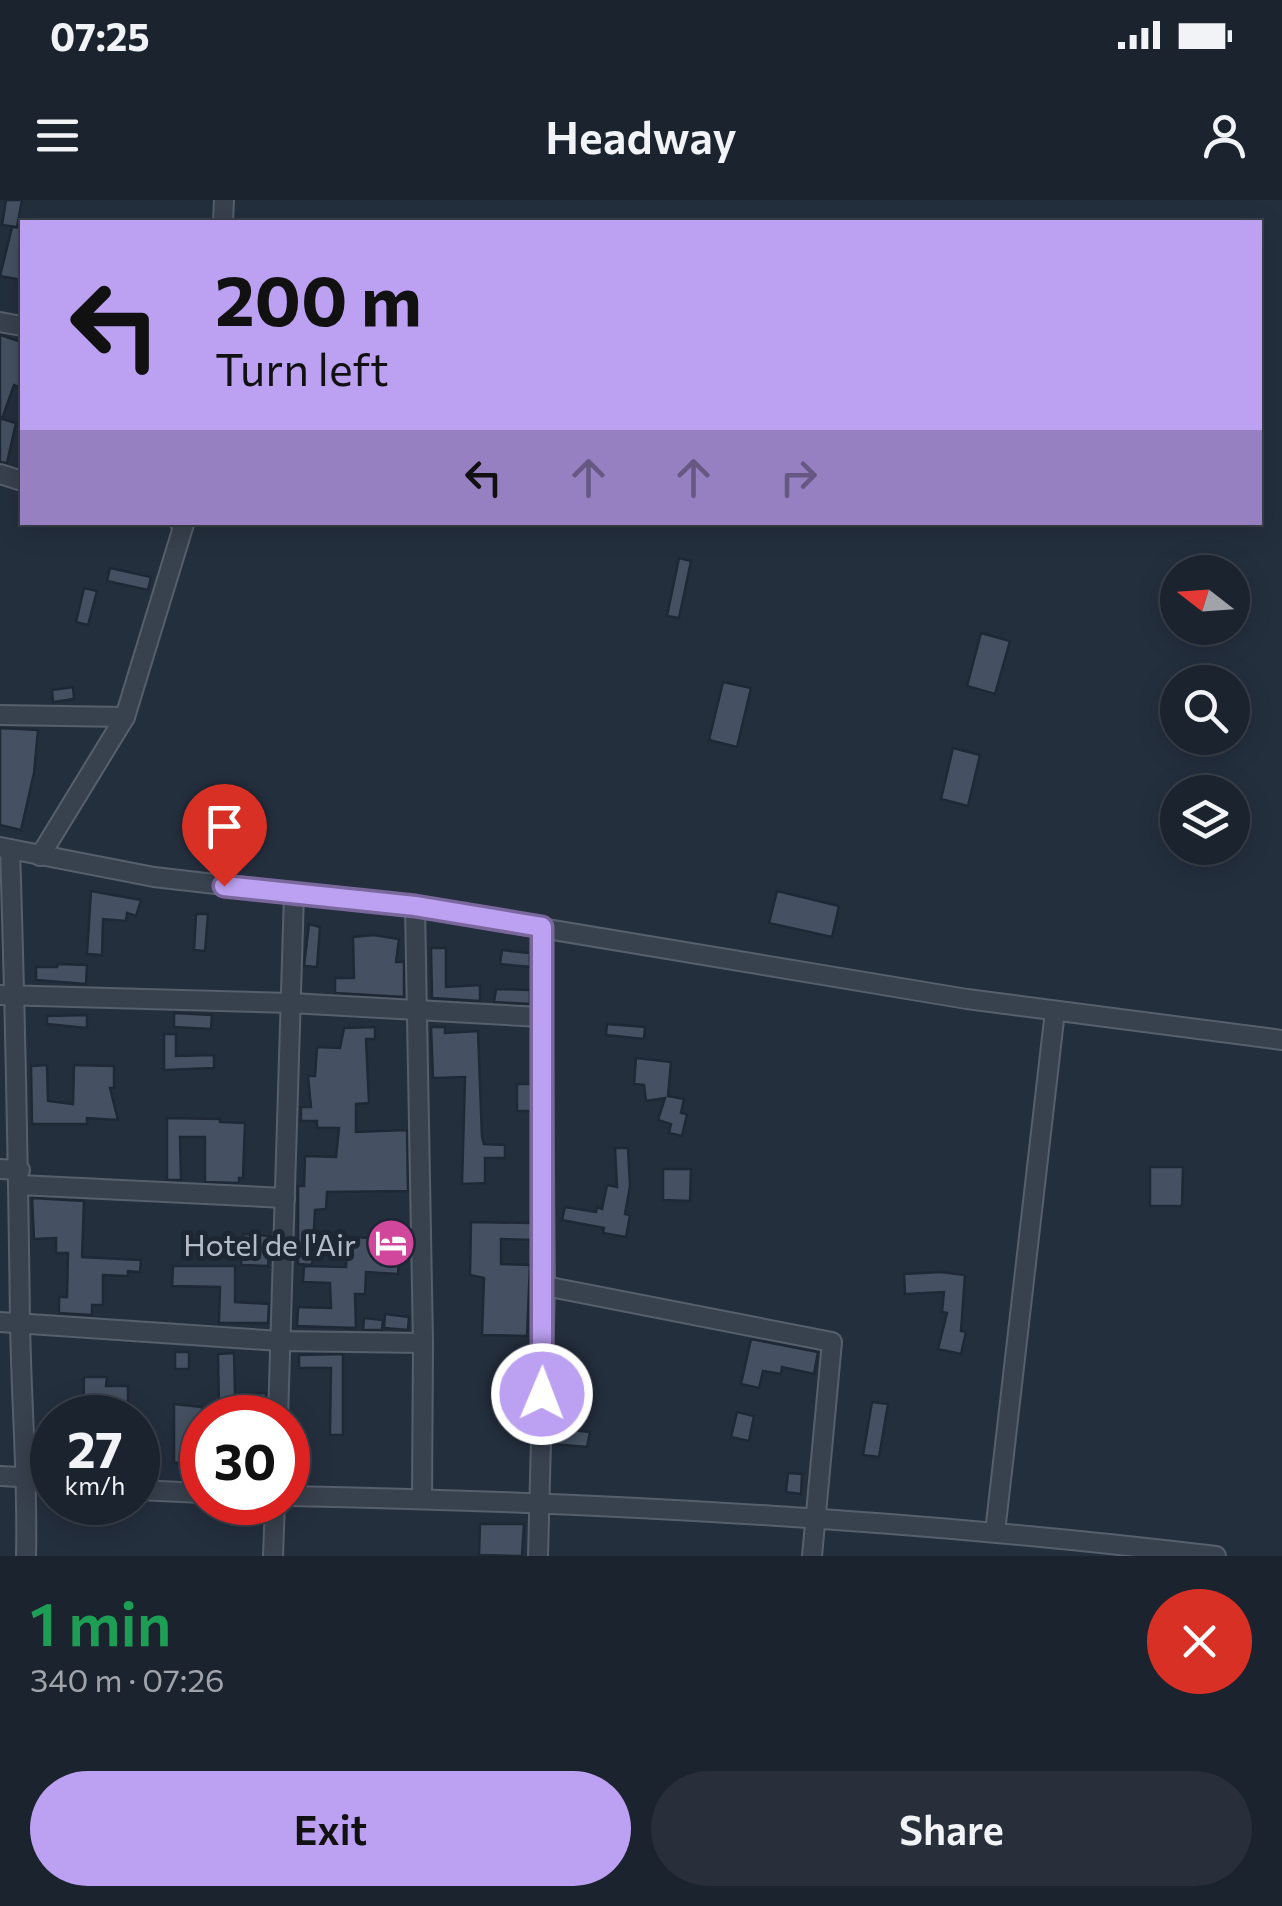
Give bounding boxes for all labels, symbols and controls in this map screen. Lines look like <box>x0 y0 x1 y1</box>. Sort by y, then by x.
text: 07:25 <box>50 12 150 59</box>
icon: menu <box>30 108 85 163</box>
text: Headway <box>545 108 737 163</box>
icon: person <box>1197 108 1252 163</box>
text: 200 m <box>215 255 422 340</box>
icon: left <box>50 260 180 390</box>
text: Turn left <box>215 340 389 395</box>
icon: left <box>456 450 511 505</box>
icon: ahead <box>561 450 616 505</box>
icon: ahead <box>666 450 721 505</box>
icon: right <box>771 450 826 505</box>
north arrow <box>1160 555 1250 645</box>
map controls <box>1160 555 1250 865</box>
button: search <box>1160 665 1250 755</box>
button: layers <box>1160 775 1250 865</box>
pin <box>182 784 267 887</box>
icon: arrive <box>197 799 252 854</box>
hotel icon: Hotel de l'Air <box>365 1217 417 1269</box>
place label: Hotel de l'Air <box>183 1225 356 1262</box>
position arrow <box>490 1342 594 1446</box>
speed limit sign: 30 <box>180 1395 310 1525</box>
text: 27 <box>67 1417 123 1478</box>
text: km/h <box>65 1470 125 1500</box>
text: 1 min <box>30 1585 171 1658</box>
button: close <box>1147 1589 1252 1694</box>
text: 340 m · 07:26 <box>30 1659 224 1699</box>
button: Exit <box>30 1771 631 1886</box>
button: Share <box>651 1771 1252 1886</box>

